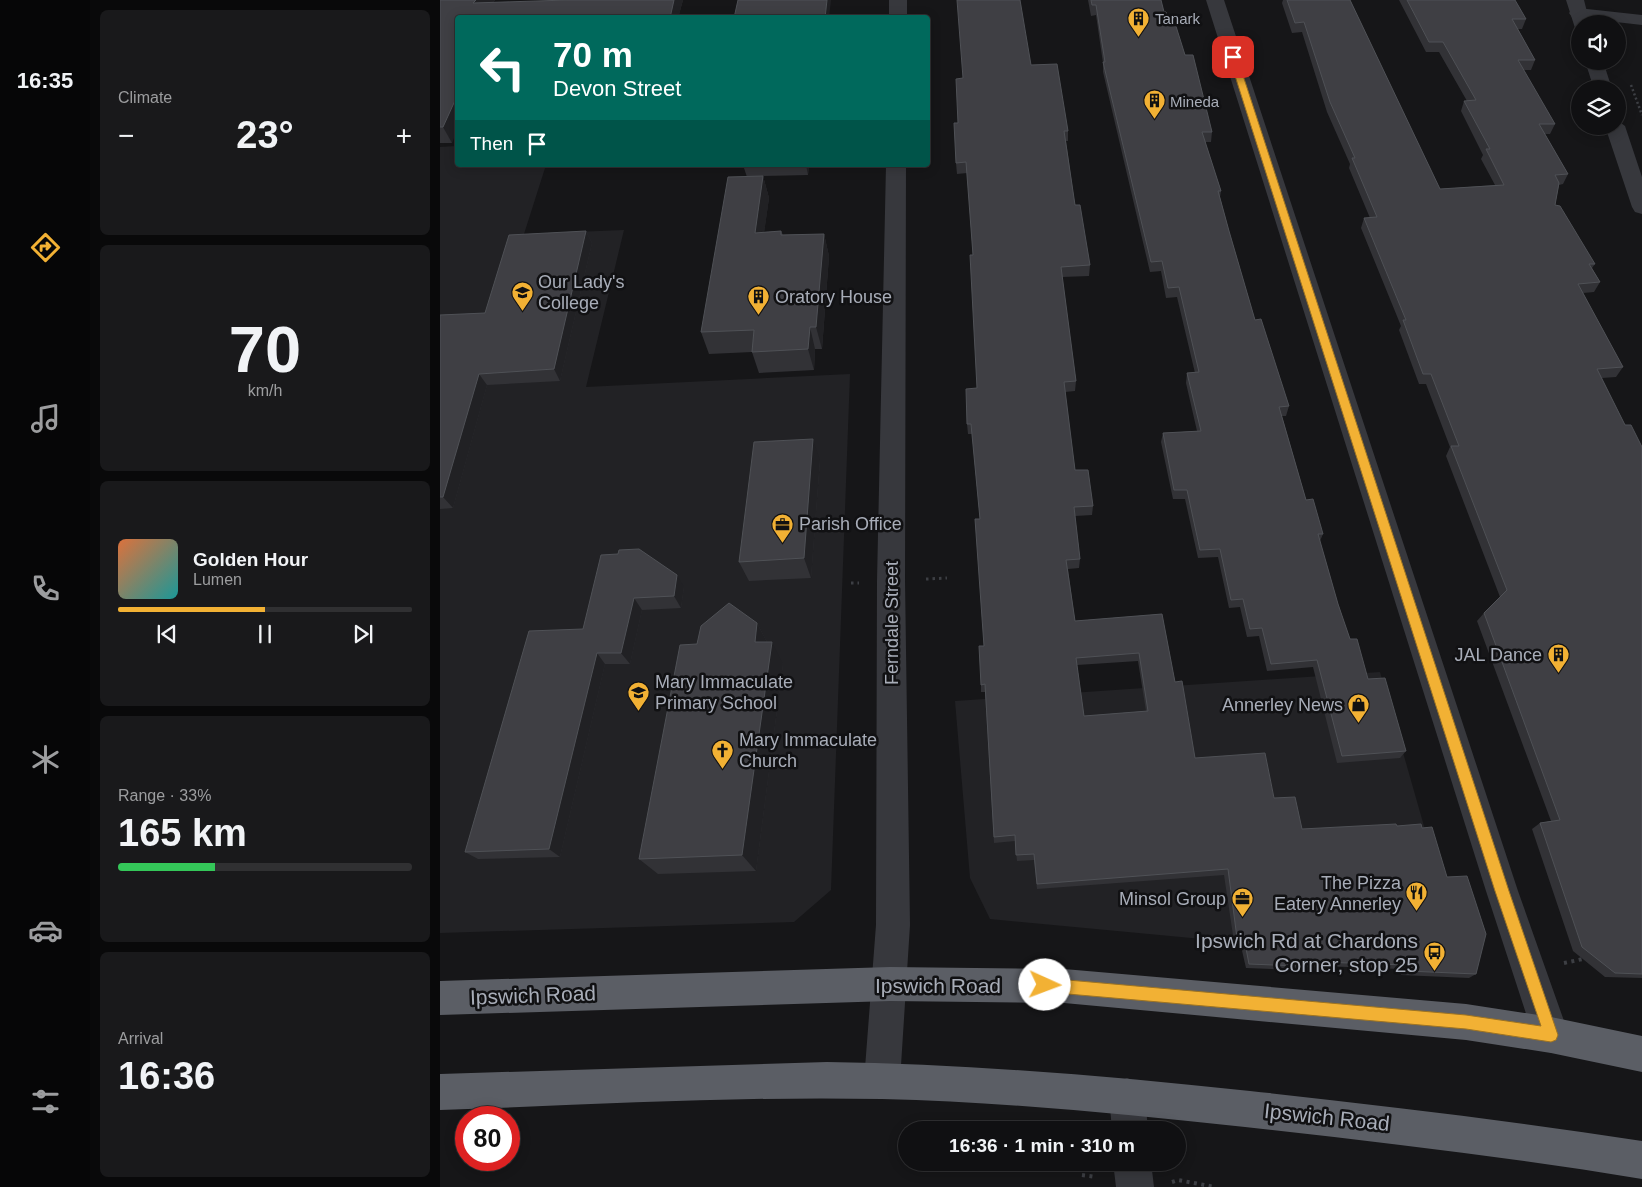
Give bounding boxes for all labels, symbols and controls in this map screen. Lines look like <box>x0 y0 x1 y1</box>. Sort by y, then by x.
building icon: Tanark <box>1127 6 1151 37</box>
place label: Tanark <box>1155 10 1201 27</box>
map controls <box>1571 15 1626 135</box>
button: sound <box>1571 15 1626 70</box>
icon: left <box>470 35 535 100</box>
text: 70 m <box>553 35 633 74</box>
pin <box>1212 36 1254 78</box>
icon: arrive <box>1219 43 1247 71</box>
text: 16:35 <box>17 68 73 93</box>
text: Devon Street <box>553 76 681 101</box>
button: layers <box>1571 80 1626 135</box>
text: Climate <box>118 89 172 106</box>
building icon: Mineda <box>1142 89 1166 120</box>
place label: Mineda <box>1170 93 1220 110</box>
text: 23° <box>236 114 294 156</box>
text: − <box>118 120 134 151</box>
text: + <box>396 120 412 151</box>
icon: arrive <box>523 130 551 158</box>
text: Then <box>470 133 513 154</box>
icon: directions <box>28 230 63 265</box>
place label: Our Lady's College <box>538 272 624 313</box>
school or university icon: Our Lady's College <box>510 280 534 311</box>
building icon: Oratory House <box>747 285 771 316</box>
place label: Oratory House <box>775 287 892 307</box>
text: 70 <box>229 313 301 386</box>
text: km/h <box>248 382 282 399</box>
icon: music <box>28 401 63 436</box>
office icon: Parish Office <box>771 512 795 543</box>
place label: Parish Office <box>799 514 902 534</box>
text: Golden Hour <box>193 549 308 570</box>
street label: Ferndale Street <box>882 561 902 685</box>
icon: phone <box>28 571 63 606</box>
text: Lumen <box>193 571 242 588</box>
icon: previous <box>153 620 181 648</box>
icon: pause <box>251 620 279 648</box>
icon: next <box>349 620 377 648</box>
building icon: JAL Dance <box>1546 643 1570 674</box>
place label: JAL Dance <box>1455 645 1542 665</box>
place label: Mary Immaculate Primary School <box>655 672 793 713</box>
school or university icon: Mary Immaculate Primary School <box>627 680 651 711</box>
shop icon: Annerley News <box>1347 693 1371 724</box>
place label: Annerley News <box>1222 695 1343 715</box>
place label: Mary Immaculate Church <box>739 730 877 771</box>
church icon: Mary Immaculate Church <box>711 738 735 769</box>
icon: climate <box>28 742 63 777</box>
text: Range · 33% <box>118 787 211 804</box>
text: 165 km <box>118 812 247 854</box>
place label: The Pizza Eatery Annerley <box>1274 873 1402 914</box>
restaurant icon: The Pizza Eatery Annerley <box>1405 881 1429 912</box>
office icon: Minsol Group <box>1230 887 1254 918</box>
place label: Minsol Group <box>1119 889 1226 909</box>
icon: car <box>28 913 63 948</box>
place label: Ipswich Rd at Chardons Corner, stop 25 <box>1195 929 1418 976</box>
bus stop icon: Ipswich Rd at Chardons Corner, stop 25 <box>1422 940 1446 971</box>
position arrow <box>1018 958 1070 1010</box>
street label: Ipswich Road <box>875 974 1001 997</box>
street label: Ipswich Road <box>470 981 596 1009</box>
text: Arrival <box>118 1030 163 1047</box>
text: 16:36 <box>118 1055 215 1097</box>
icon: filters <box>28 1084 63 1119</box>
street label: Ipswich Road <box>1263 1099 1391 1135</box>
speed limit sign: 80 <box>455 1106 520 1171</box>
text: 16:36 · 1 min · 310 m <box>949 1135 1135 1156</box>

